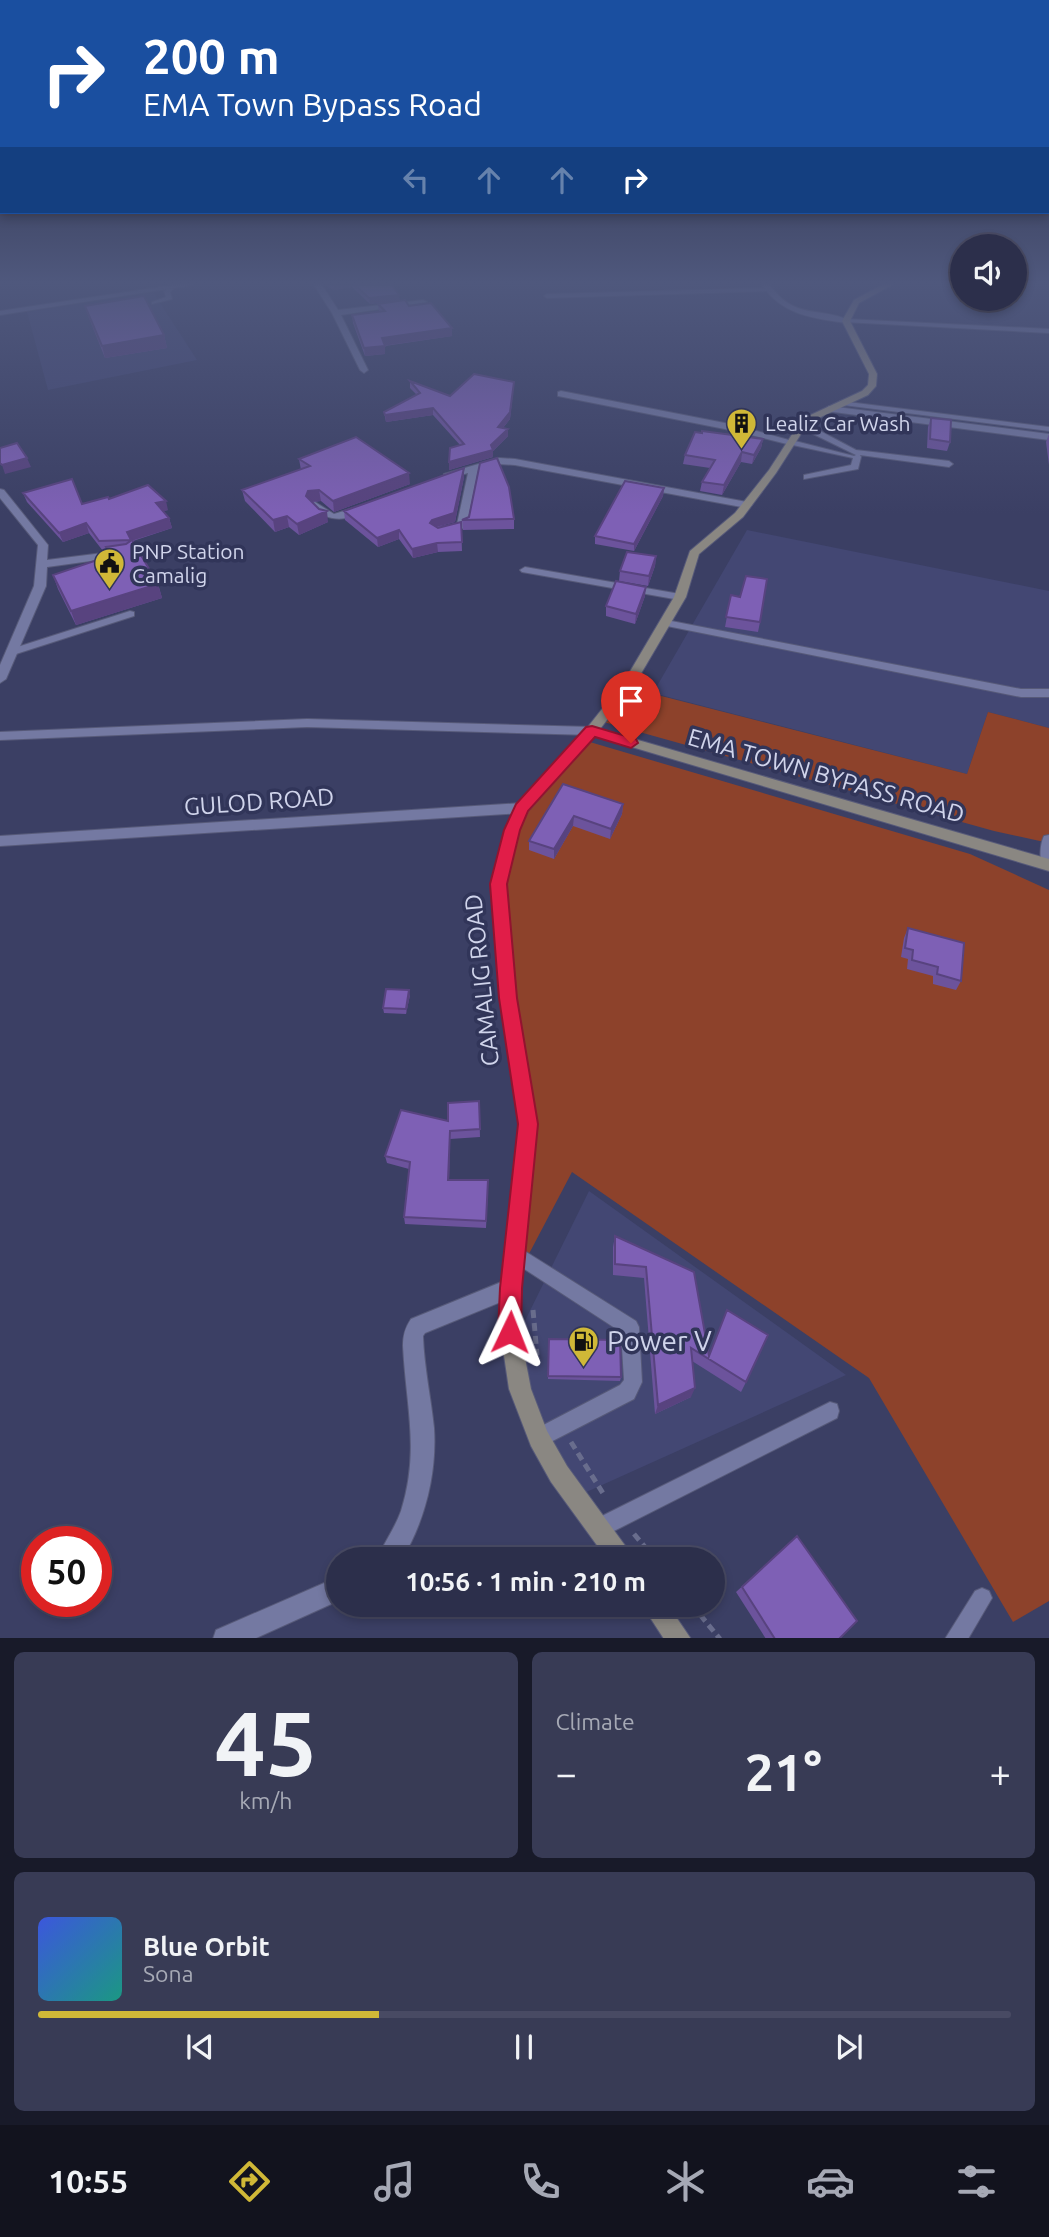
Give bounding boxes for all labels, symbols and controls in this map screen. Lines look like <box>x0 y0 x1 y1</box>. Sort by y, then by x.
icon: right <box>28 28 119 119</box>
text: 200 m <box>143 28 280 83</box>
text: EMA Town Bypass Road <box>143 86 482 122</box>
icon: left <box>397 161 435 199</box>
icon: ahead <box>470 161 508 199</box>
icon: ahead <box>543 161 581 199</box>
icon: right <box>616 161 654 199</box>
map controls <box>950 234 1027 311</box>
button: sound <box>950 234 1027 311</box>
building icon: Lealiz Car Wash <box>725 407 759 451</box>
place label: Lealiz Car Wash <box>765 411 911 435</box>
place label: PNP Station Camalig <box>132 539 245 587</box>
public building icon: PNP Station Camalig <box>92 547 126 591</box>
pin <box>601 671 661 743</box>
icon: arrive <box>612 682 650 720</box>
street label: EMA TOWN BYPASS ROAD <box>685 723 967 828</box>
street label: GULOD ROAD <box>183 783 335 820</box>
street label: CAMALIG ROAD <box>459 893 504 1067</box>
position arrow <box>473 1295 547 1369</box>
fuel station icon: Power V <box>567 1324 601 1368</box>
place label: Power V <box>607 1325 712 1356</box>
speed limit sign: 50 <box>21 1526 112 1617</box>
text: 10:56 · 1 min · 210 m <box>405 1567 646 1596</box>
text: 45 <box>214 1691 317 1793</box>
text: Climate <box>556 1709 635 1734</box>
text: 21° <box>745 1743 822 1801</box>
text: − <box>556 1752 577 1794</box>
text: + <box>990 1752 1011 1794</box>
text: km/h <box>239 1788 292 1813</box>
text: Blue Orbit <box>143 1932 270 1961</box>
text: Sona <box>143 1961 193 1986</box>
icon: previous <box>181 2028 219 2066</box>
icon: pause <box>505 2028 543 2066</box>
icon: next <box>830 2028 868 2066</box>
icon: directions <box>225 2157 274 2206</box>
icon: music <box>370 2157 419 2206</box>
icon: phone <box>516 2157 565 2206</box>
icon: climate <box>661 2157 710 2206</box>
icon: car <box>806 2157 855 2206</box>
icon: filters <box>952 2157 1001 2206</box>
text: 10:55 <box>48 2163 128 2199</box>

